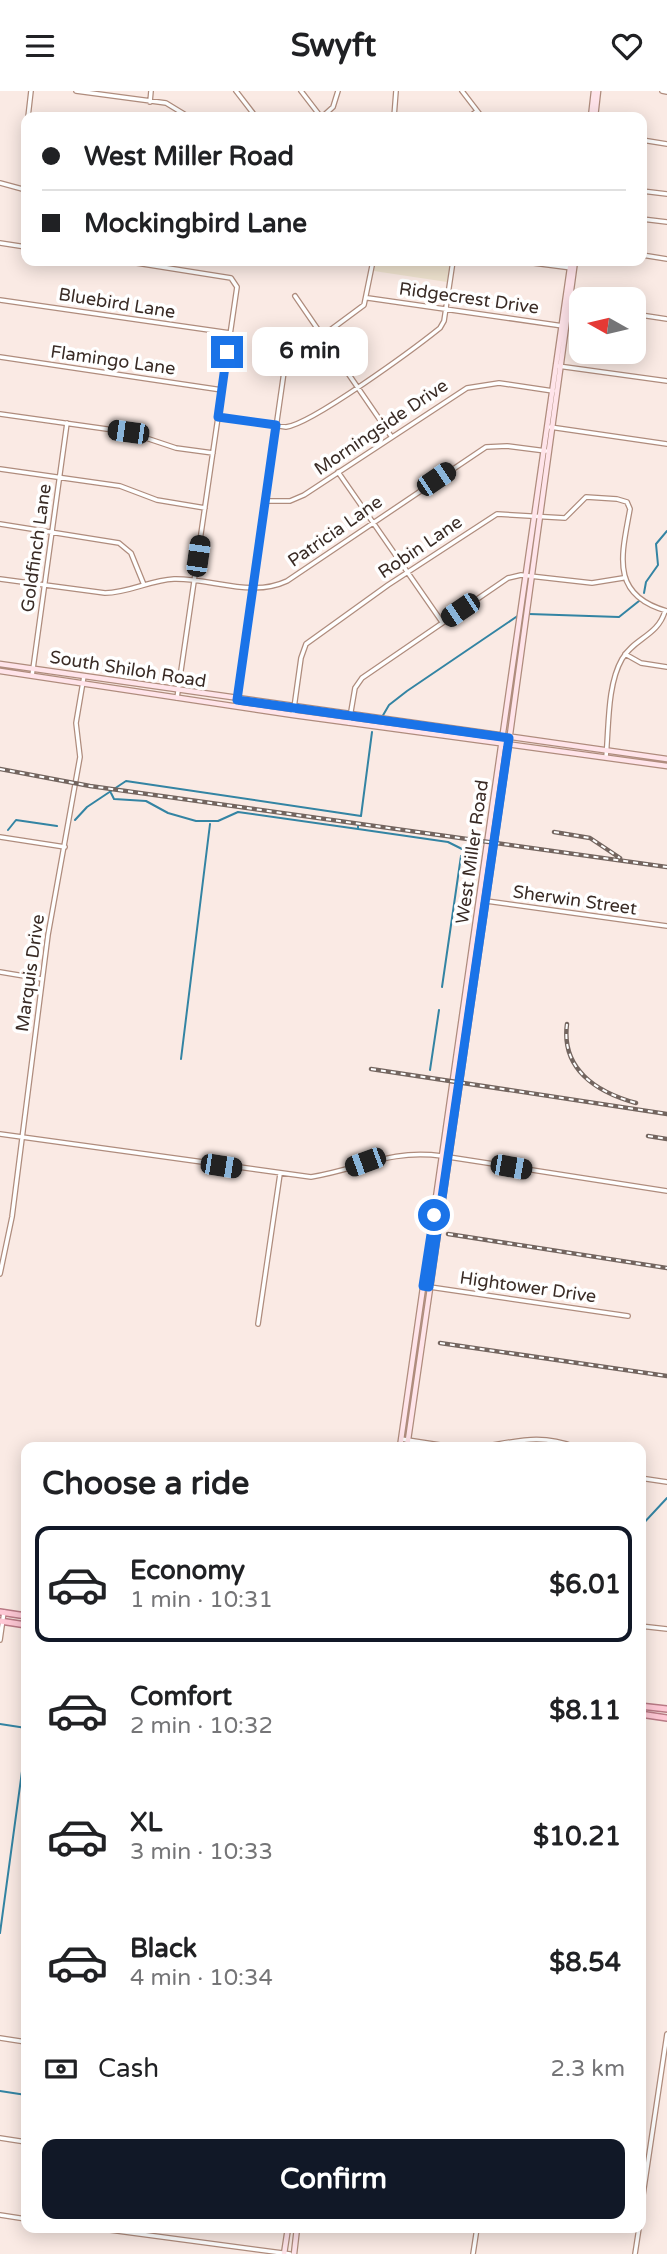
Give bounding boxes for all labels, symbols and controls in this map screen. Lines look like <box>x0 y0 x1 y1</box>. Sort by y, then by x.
icon: menu <box>21 27 59 65</box>
text: Swyft <box>291 27 376 65</box>
icon: heart <box>608 27 646 65</box>
text: West Miller Road <box>84 141 294 172</box>
text: Mockingbird Lane <box>84 208 307 239</box>
street label: Ridgecrest Drive <box>398 277 540 319</box>
street label: Bluebird Lane <box>57 283 177 323</box>
north arrow <box>569 287 646 364</box>
map controls <box>569 287 646 364</box>
callout: 6 min <box>252 327 367 377</box>
route end <box>211 336 243 368</box>
text: 6 min <box>279 337 341 365</box>
street label: Flamingo Lane <box>49 340 177 380</box>
street label: Morningside Drive <box>310 374 452 480</box>
car <box>106 419 151 445</box>
car <box>413 459 460 499</box>
street label: Goldfinch Lane <box>16 482 56 614</box>
street label: Patricia Lane <box>284 490 386 572</box>
street label: Robin Lane <box>374 511 466 583</box>
car <box>185 534 212 578</box>
car <box>437 590 484 630</box>
street label: South Shiloh Road <box>48 646 208 692</box>
street label: West Miller Road <box>451 778 493 926</box>
street label: Sherwin Street <box>512 880 638 920</box>
street label: Marquis Drive <box>11 913 49 1033</box>
car <box>342 1145 389 1179</box>
car <box>199 1152 244 1180</box>
car <box>489 1153 534 1181</box>
route start <box>418 1199 450 1231</box>
street label: Hightower Drive <box>458 1267 598 1307</box>
text: Choose a ride <box>42 1465 249 1503</box>
icon: car <box>46 1553 109 1616</box>
text: Economy <box>130 1555 245 1586</box>
text: $6.01 <box>549 1569 621 1600</box>
text: 1 min · 10:31 <box>130 1586 273 1614</box>
icon: car <box>46 1679 109 1742</box>
text: Comfort <box>130 1681 232 1712</box>
text: $8.11 <box>549 1695 621 1726</box>
text: 2 min · 10:32 <box>130 1712 273 1740</box>
icon: car <box>46 1805 109 1868</box>
text: XL <box>130 1807 162 1838</box>
text: $10.21 <box>533 1821 621 1852</box>
text: 3 min · 10:33 <box>130 1838 273 1866</box>
icon: car <box>46 1931 109 1994</box>
text: Black <box>130 1933 197 1964</box>
text: $8.54 <box>549 1947 621 1978</box>
text: 4 min · 10:34 <box>130 1964 273 1992</box>
icon: cash <box>42 2050 80 2088</box>
text: Cash <box>98 2053 159 2084</box>
text: 2.3 km <box>551 2055 625 2083</box>
button: Confirm <box>42 2139 625 2219</box>

